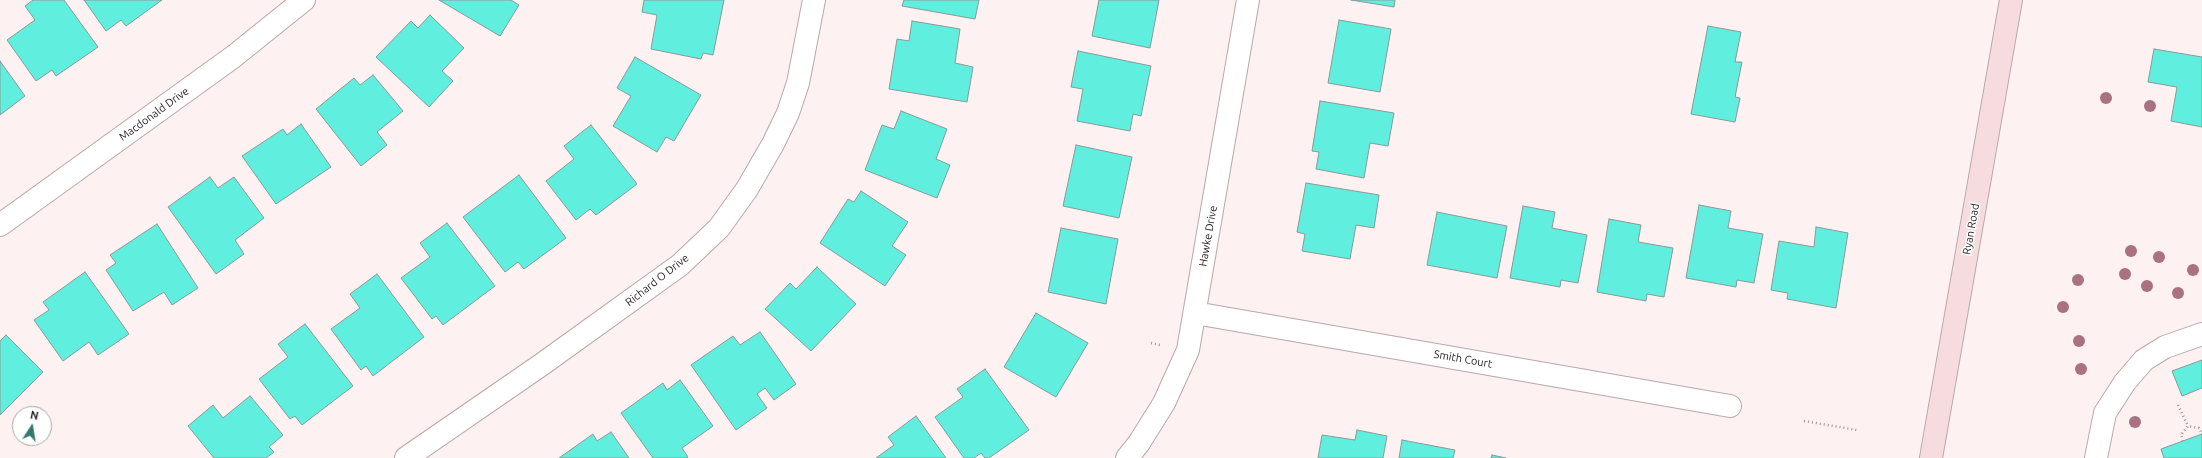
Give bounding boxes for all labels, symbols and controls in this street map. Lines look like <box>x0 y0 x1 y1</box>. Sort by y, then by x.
street label: Macdonald Drive <box>117 84 191 144</box>
street label: Ryan Road <box>1960 202 1982 256</box>
street label: Hawke Drive <box>1196 204 1220 268</box>
street label: Richard O Drive <box>623 251 691 309</box>
street label: Smith Court <box>1433 347 1493 371</box>
north arrow <box>12 406 52 446</box>
text: N <box>29 409 40 422</box>

